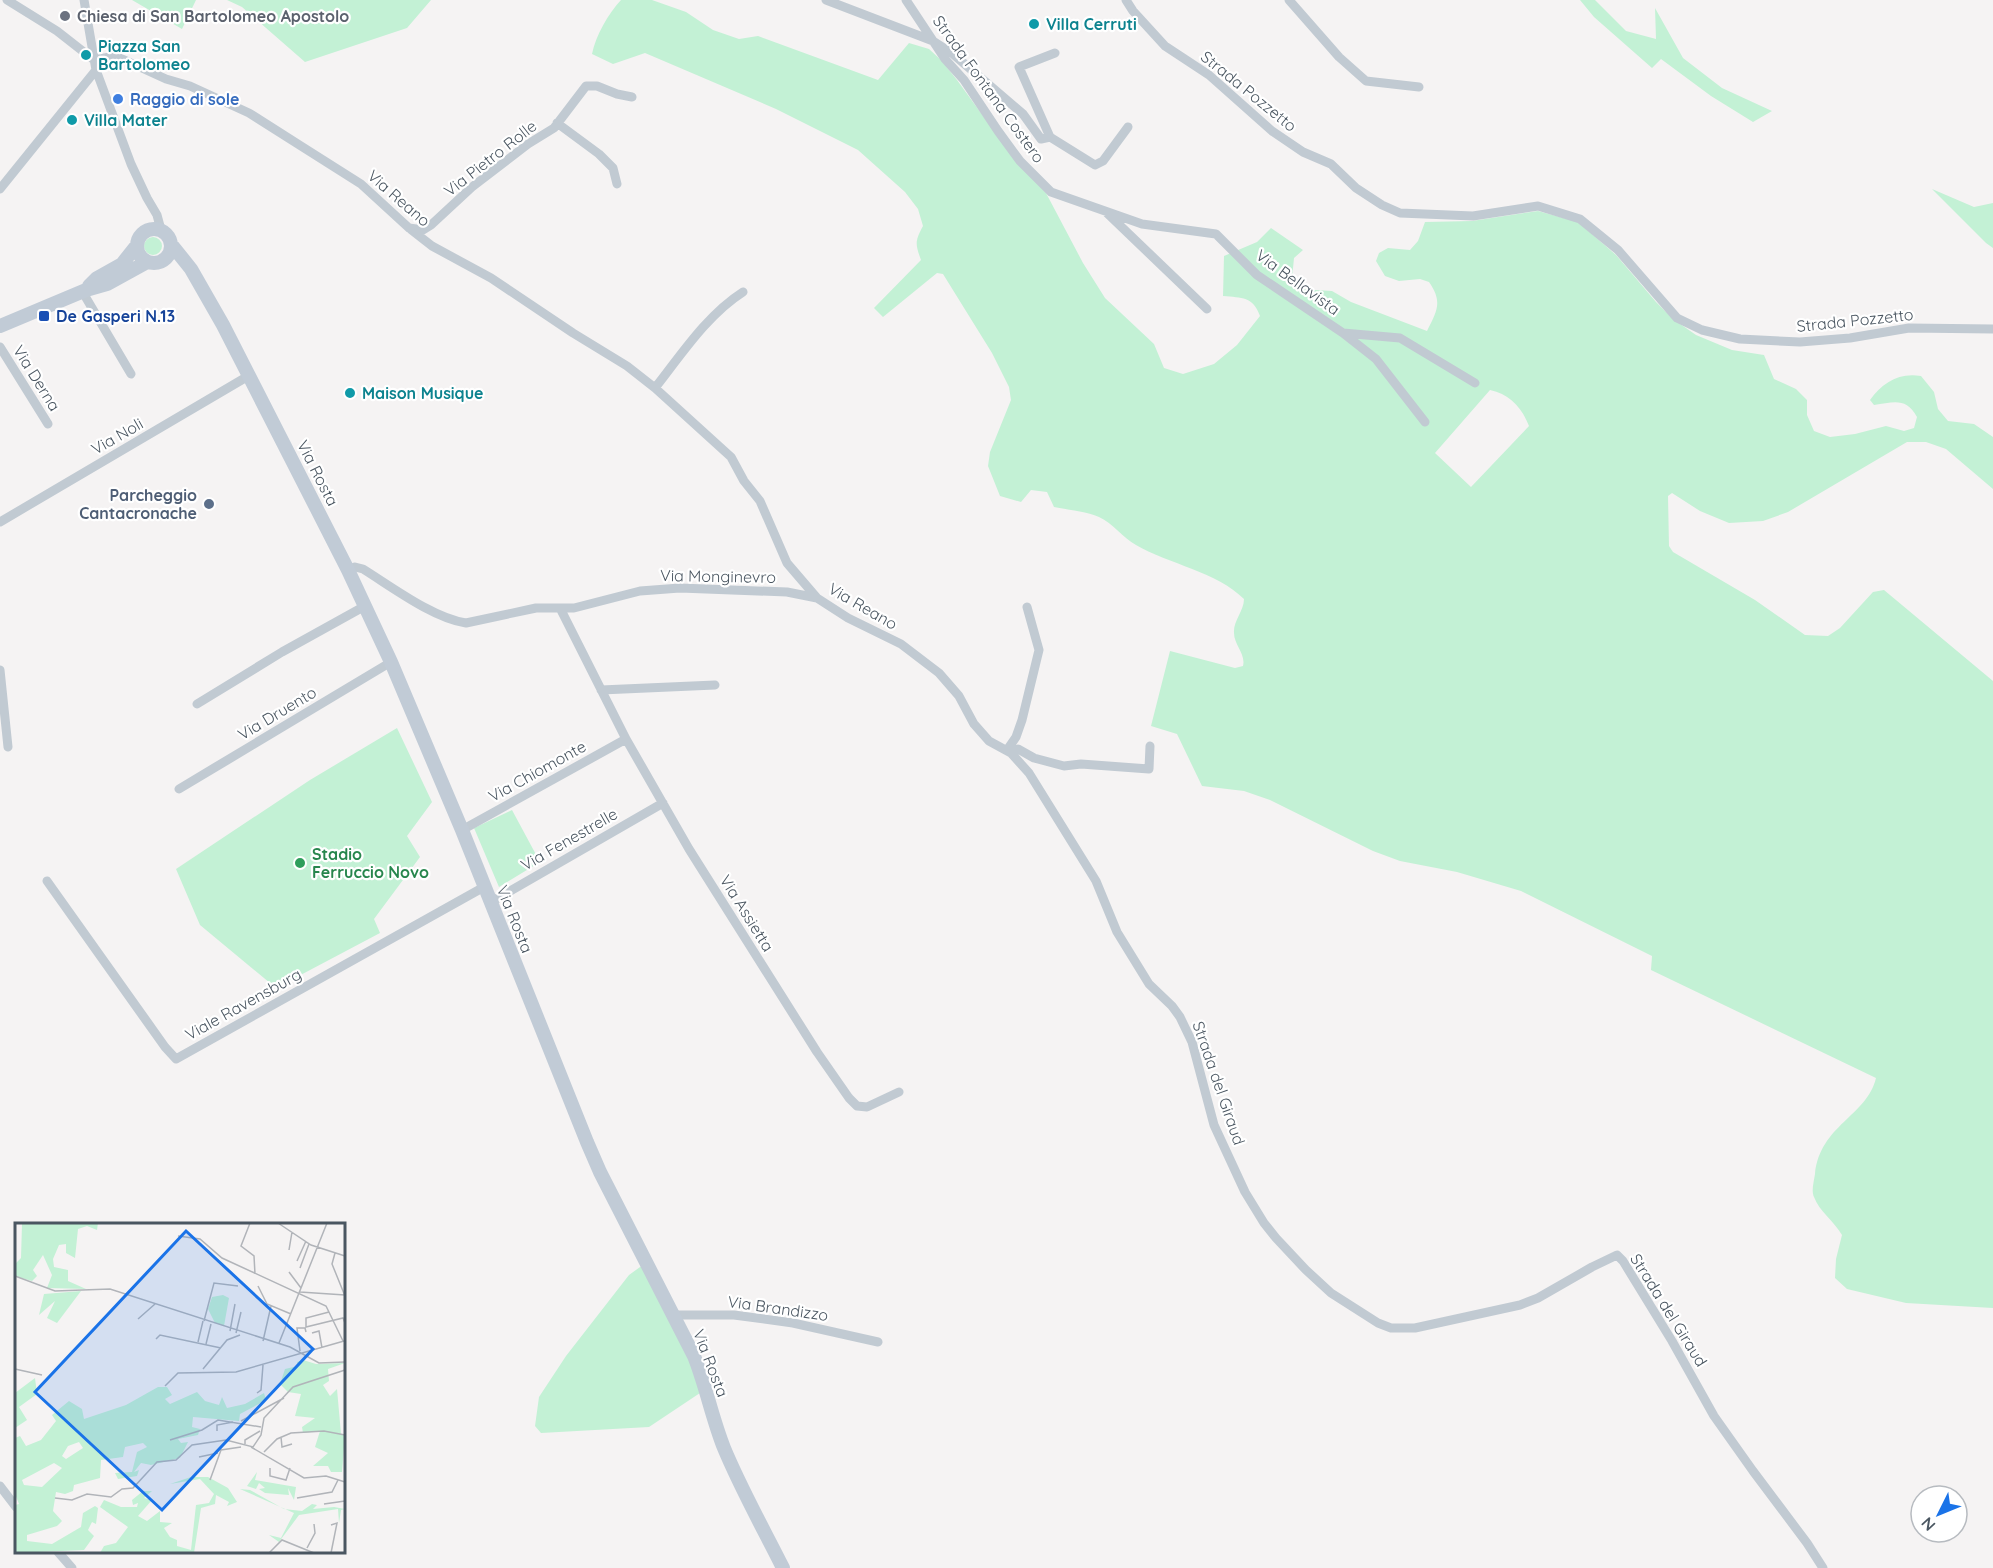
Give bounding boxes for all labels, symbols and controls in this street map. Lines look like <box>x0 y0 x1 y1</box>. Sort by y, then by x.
place label: Chiesa di San Bartolomeo Apostolo <box>77 6 349 26</box>
marker: Chiesa di San Bartolomeo Apostolo <box>58 9 72 23</box>
street label: Strada Fontana Costero <box>929 11 1049 167</box>
place label: Villa Cerruti <box>1046 14 1137 34</box>
marker: Villa Cerruti <box>1027 17 1041 31</box>
place label: Piazza San Bartolomeo <box>98 36 190 74</box>
street label: Strada Pozzetto <box>1197 46 1301 136</box>
marker: Piazza San Bartolomeo <box>79 48 93 62</box>
place label: Raggio di sole <box>130 89 239 109</box>
marker: Raggio di sole <box>111 92 125 106</box>
place label: Villa Mater <box>84 110 168 130</box>
marker: Villa Mater <box>65 113 79 127</box>
street label: Via Pietro Rolle <box>440 116 540 200</box>
street label: Via Reano <box>364 165 434 231</box>
street label: Via Bellavista <box>1252 245 1344 319</box>
street label: Strada Pozzetto <box>1796 304 1914 336</box>
place label: De Gasperi N.13 <box>56 306 175 326</box>
marker: De Gasperi N.13 <box>37 309 51 323</box>
street label: Via Derna <box>9 341 65 415</box>
place label: Maison Musique <box>362 383 484 403</box>
marker: Maison Musique <box>343 386 357 400</box>
street label: Via Noli <box>88 413 146 459</box>
street label: Via Rosta <box>293 437 343 509</box>
place label: Parcheggio Cantacronache <box>79 485 197 523</box>
marker: Parcheggio Cantacronache <box>202 497 216 511</box>
street label: Via Monginevro <box>660 565 776 587</box>
street label: Via Reano <box>825 578 901 634</box>
street label: Via Druento <box>234 682 320 744</box>
street label: Via Chiomonte <box>485 736 589 806</box>
street label: Via Fenestrelle <box>517 803 621 875</box>
place label: Stadio Ferruccio Novo <box>312 844 429 882</box>
marker: Stadio Ferruccio Novo <box>293 856 307 870</box>
street label: Via Assietta <box>716 871 778 955</box>
street label: Via Rosta <box>492 882 538 956</box>
street label: Viale Ravensburg <box>181 964 305 1044</box>
street label: Strada del Giraud <box>1188 1019 1250 1147</box>
inset map <box>15 1223 345 1553</box>
street label: Strada del Giraud <box>1626 1250 1712 1370</box>
street label: Via Brandizzo <box>726 1291 830 1325</box>
street label: Via Rosta <box>689 1326 733 1400</box>
north arrow <box>1909 1484 1969 1544</box>
text: N <box>1917 1513 1939 1535</box>

